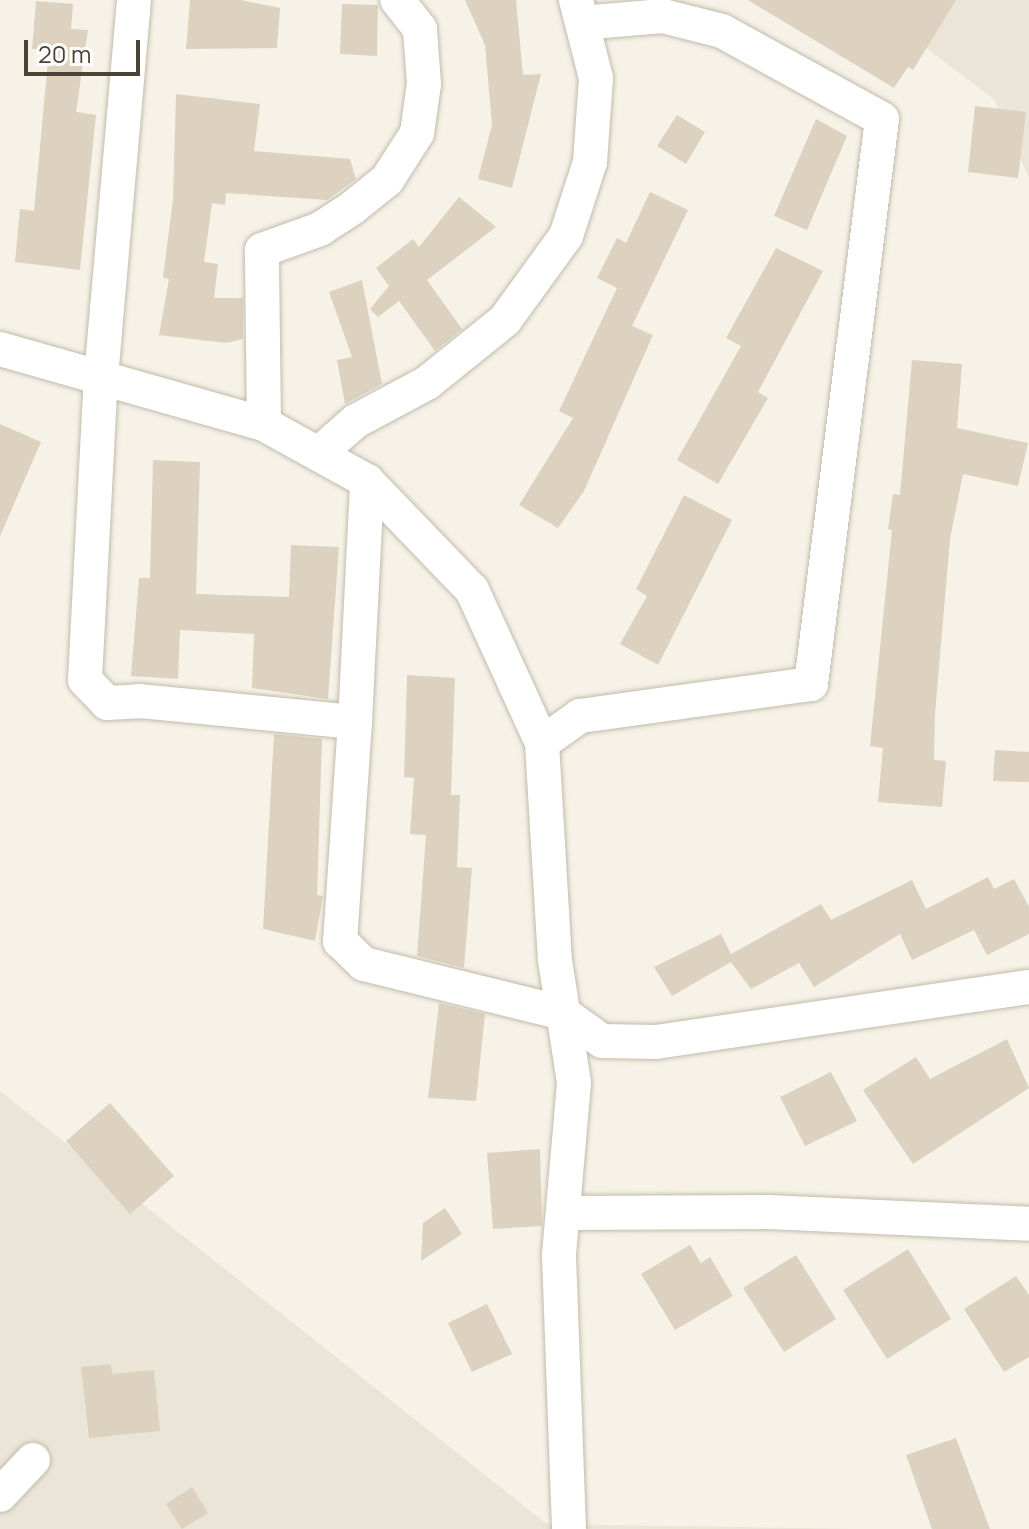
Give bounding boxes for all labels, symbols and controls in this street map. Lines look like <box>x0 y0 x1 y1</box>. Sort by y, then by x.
scale bar <box>28 24 144 74</box>
text: 20 m <box>38 37 91 70</box>

